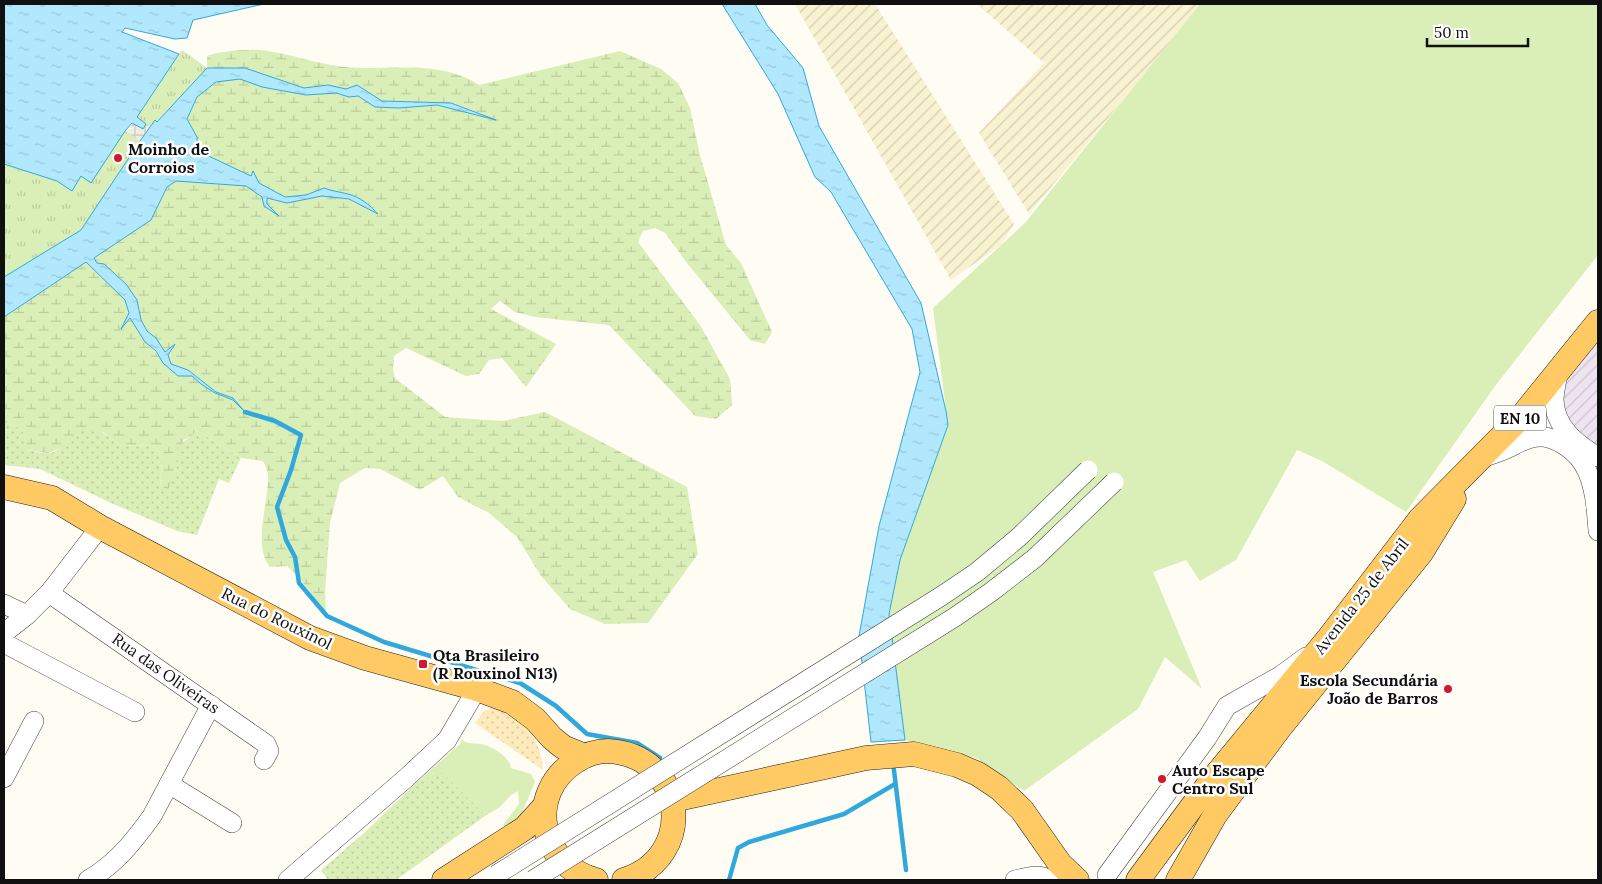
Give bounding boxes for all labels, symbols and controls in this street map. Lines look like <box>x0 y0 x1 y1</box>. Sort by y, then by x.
scale bar <box>1427 15 1528 47</box>
text: 50 m <box>1434 23 1469 42</box>
place label: Moinho de Corroios <box>128 139 209 177</box>
marker: Moinho de Corroios <box>112 152 124 164</box>
road number: EN 10 <box>1494 406 1546 430</box>
street label: Avenida 25 de Abril <box>1309 534 1412 659</box>
street label: Rua do Rouxinol <box>218 583 336 653</box>
street label: Rua das Oliveiras <box>108 628 224 718</box>
place label: Qta Brasileiro (R Rouxinol N13) <box>433 645 558 684</box>
marker: Qta Brasileiro (R Rouxinol N13) <box>417 658 429 670</box>
place label: Escola Secundária João de Barros <box>1300 670 1439 708</box>
marker: Escola Secundária João de Barros <box>1442 683 1454 695</box>
place label: Auto Escape Centro Sul <box>1172 760 1265 798</box>
marker: Auto Escape Centro Sul <box>1156 773 1168 785</box>

